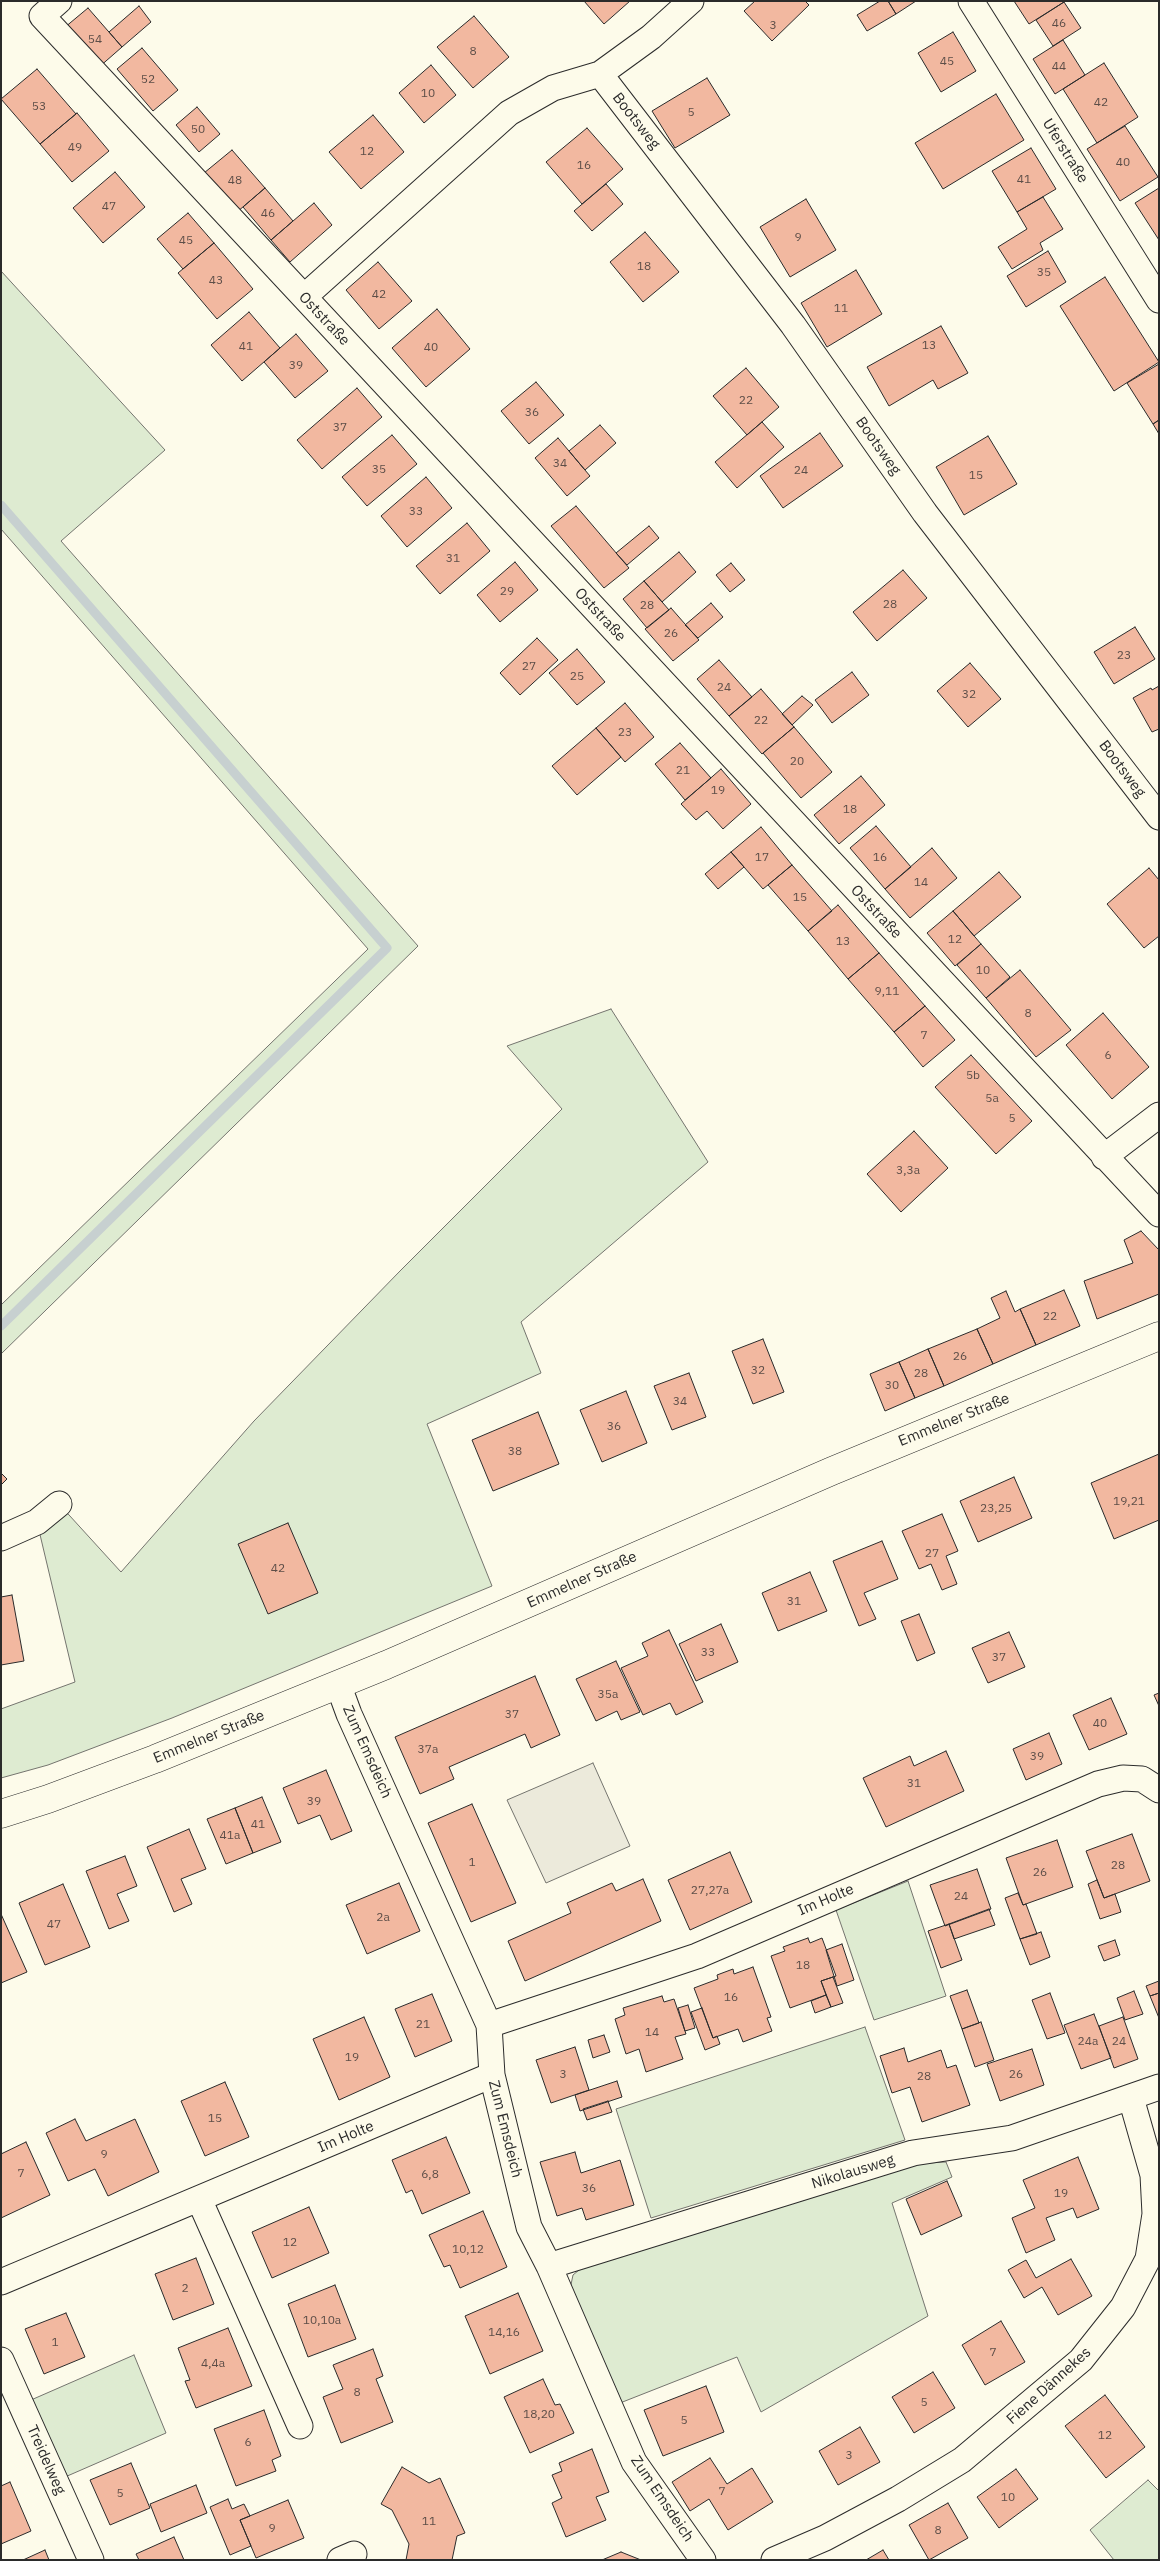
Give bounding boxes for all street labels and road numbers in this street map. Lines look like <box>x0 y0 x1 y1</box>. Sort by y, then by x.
street label: Bootsweg <box>608 89 664 153</box>
street label: Uferstraße <box>1038 116 1092 186</box>
street label: Oststraße <box>295 288 353 350</box>
street label: Bootsweg <box>852 414 904 478</box>
street label: Oststraße <box>571 584 629 646</box>
street label: Bootsweg <box>1095 737 1149 801</box>
street label: Oststraße <box>847 881 905 943</box>
street label: Emmelner Straße <box>896 1389 1012 1451</box>
street label: Emmelner Straße <box>524 1548 640 1612</box>
street label: Zum Emsdeich <box>339 1703 395 1801</box>
street label: Emmelner Straße <box>151 1706 267 1768</box>
street label: Im Holte <box>795 1880 857 1920</box>
street label: Zum Emsdeich <box>484 2078 526 2180</box>
street label: Im Holte <box>315 2117 377 2157</box>
street label: Nikolausweg <box>809 2151 897 2193</box>
street label: Fiene Dännekes <box>1003 2343 1095 2429</box>
street label: Treidelweg <box>23 2423 69 2497</box>
street label: Zum Emsdeich <box>627 2453 697 2545</box>

